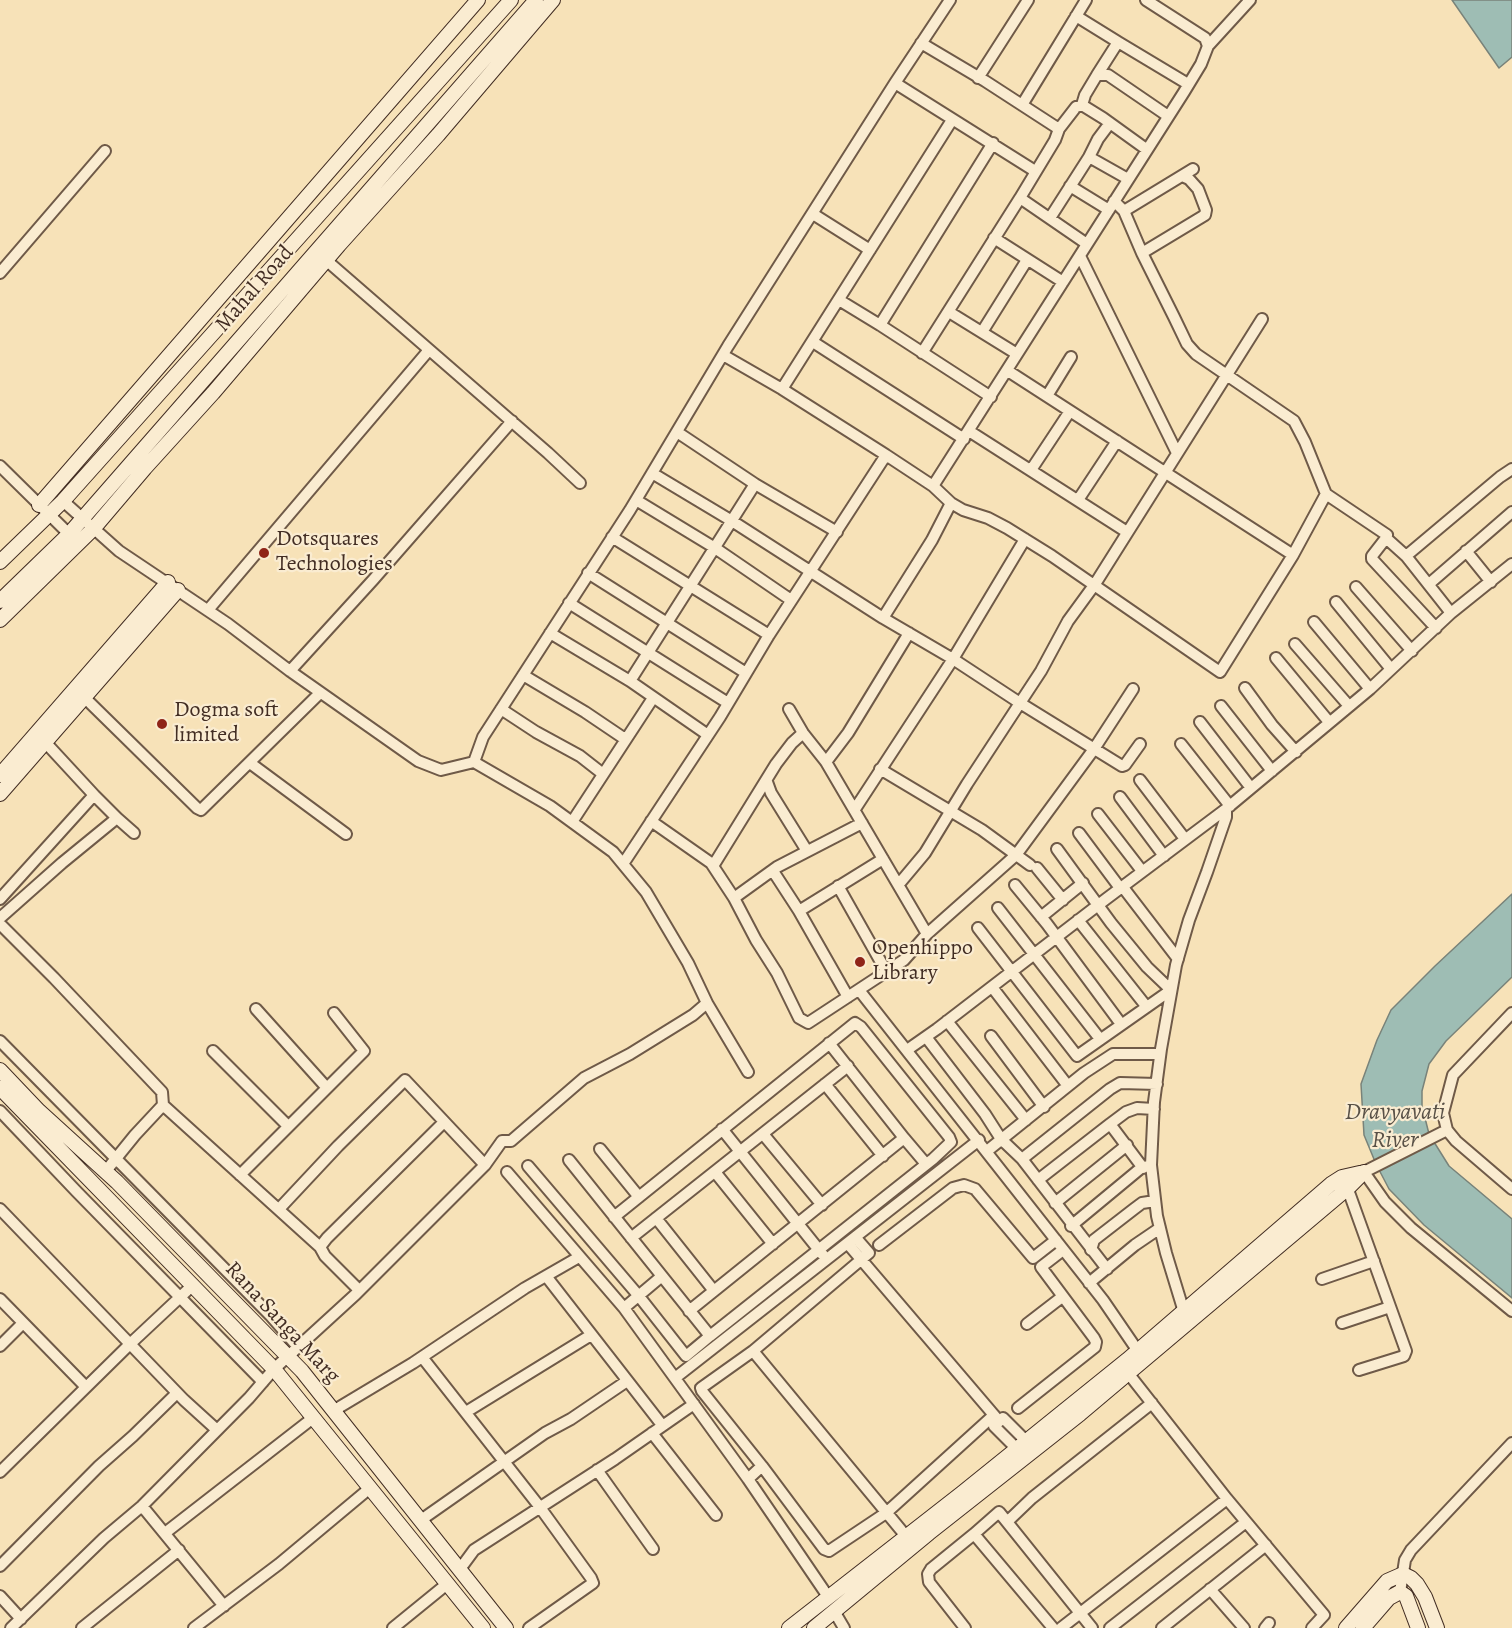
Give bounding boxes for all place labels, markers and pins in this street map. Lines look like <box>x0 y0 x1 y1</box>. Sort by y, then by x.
place label: Dotsquares Technologies <box>276 527 393 578</box>
marker: Dotsquares Technologies <box>257 546 271 560</box>
place label: Dogma soft limited <box>174 698 278 750</box>
marker: Dogma soft limited <box>155 717 169 731</box>
place label: Openhippo Library <box>872 936 973 987</box>
marker: Openhippo Library <box>853 955 867 969</box>

